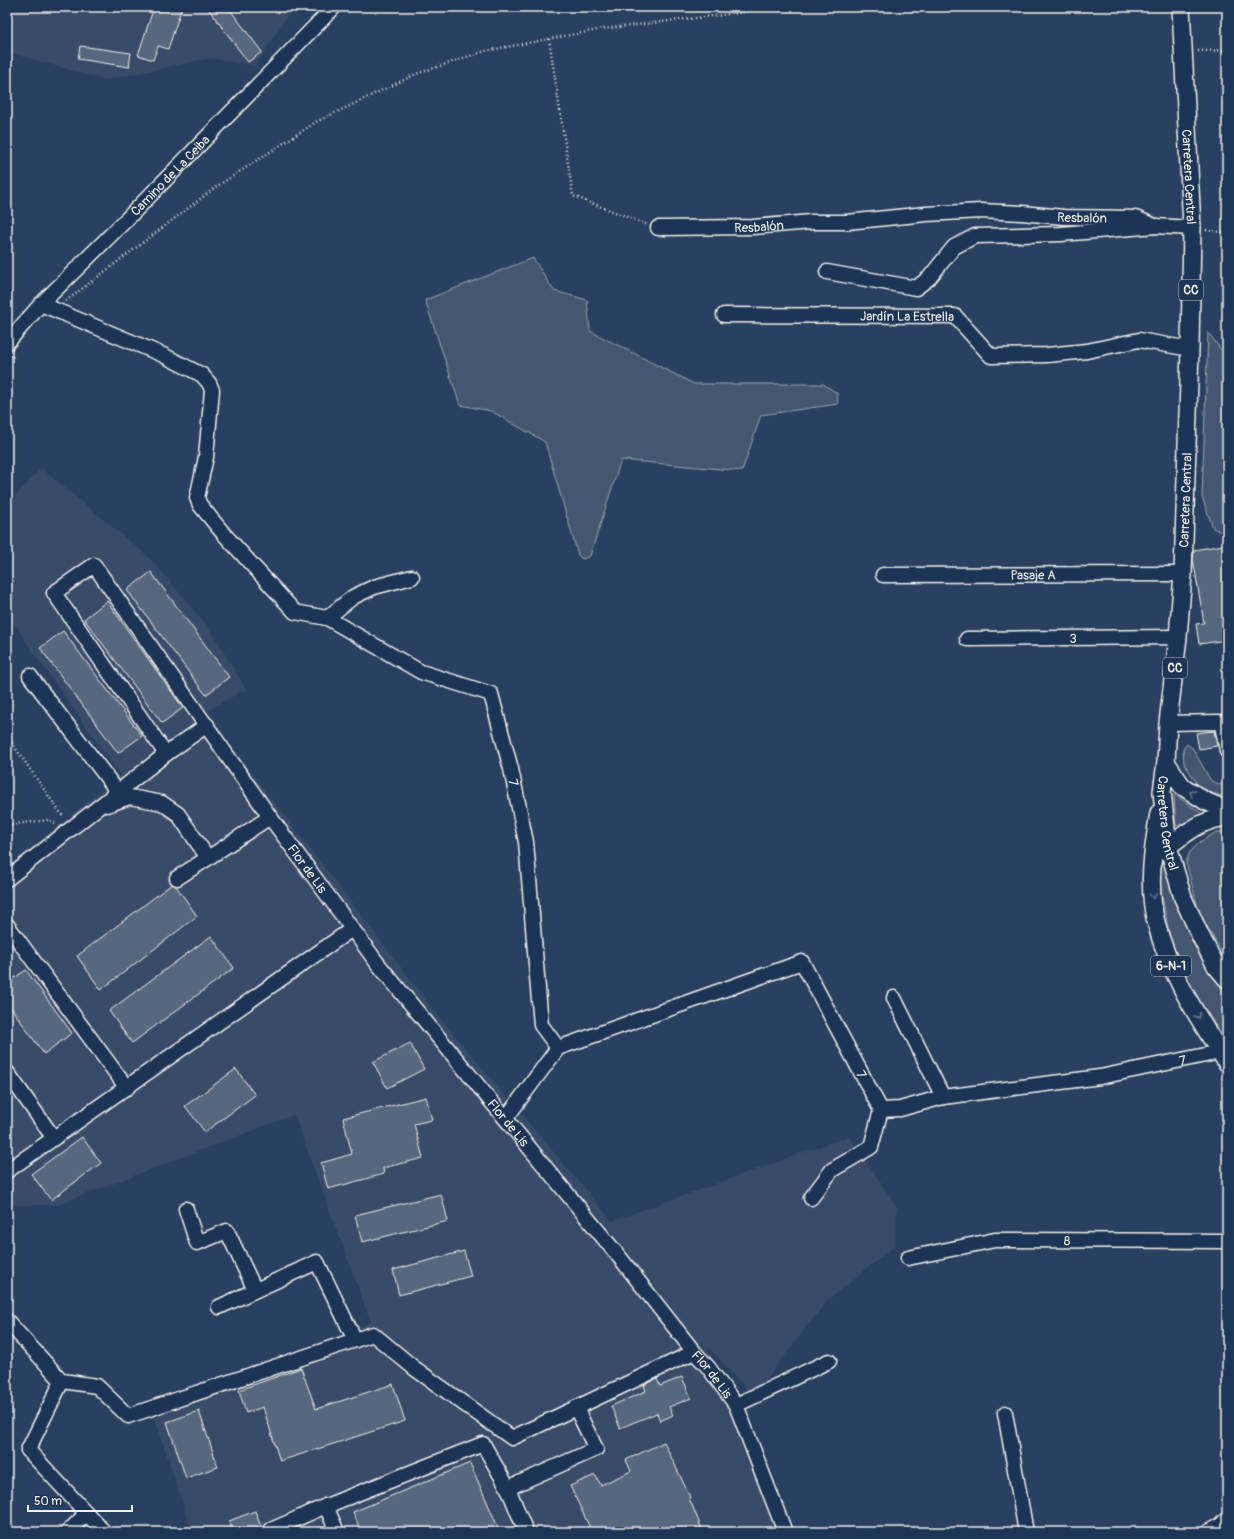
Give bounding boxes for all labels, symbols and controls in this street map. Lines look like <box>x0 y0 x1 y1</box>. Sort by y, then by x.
street label: Carretera Central <box>1178 129 1199 225</box>
street label: Camino de La Ceiba <box>128 132 213 219</box>
street label: Resbalón <box>1056 209 1107 227</box>
street label: Resbalón <box>734 217 785 236</box>
road number: CC <box>1179 280 1203 300</box>
street label: Jardín La Estrella <box>860 309 954 325</box>
street label: Carretera Central <box>1176 452 1196 548</box>
street label: Pasaje A <box>1010 567 1056 584</box>
street label: 3 <box>1069 631 1077 647</box>
road number: CC <box>1163 658 1187 678</box>
street label: Carretera Central <box>1153 775 1182 872</box>
street label: 7 <box>504 778 521 788</box>
one-way arrow <box>1189 790 1196 798</box>
street label: Flor de Lis <box>284 841 330 897</box>
one-way arrow <box>1148 893 1157 899</box>
road number: 6-N-1 <box>1151 956 1191 976</box>
one-way arrow <box>1193 1012 1200 1019</box>
street label: 7 <box>1178 1052 1188 1069</box>
street label: 7 <box>852 1068 870 1081</box>
street label: Flor de Lis <box>484 1096 532 1150</box>
street label: 8 <box>1064 1233 1071 1249</box>
street label: Flor de Lis <box>688 1348 735 1402</box>
scale bar <box>28 1487 132 1513</box>
text: 50 m <box>34 1494 62 1509</box>

